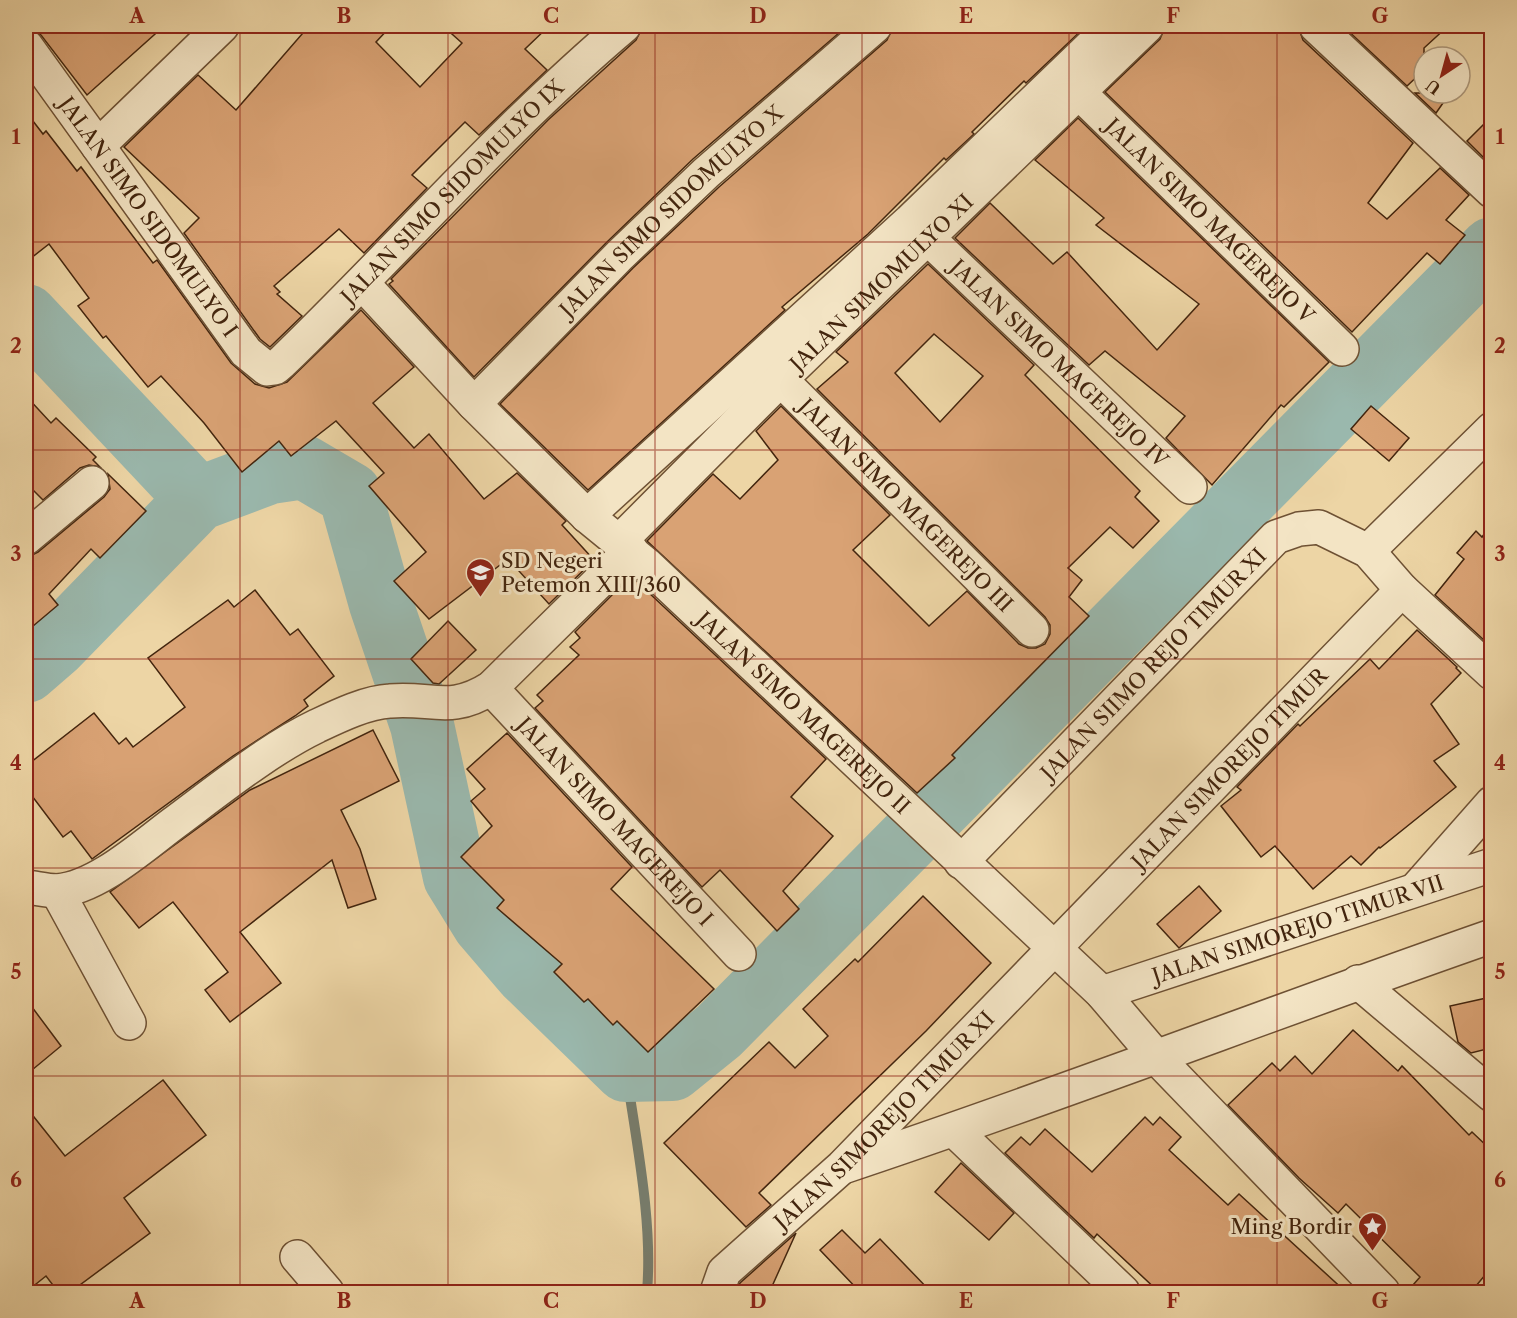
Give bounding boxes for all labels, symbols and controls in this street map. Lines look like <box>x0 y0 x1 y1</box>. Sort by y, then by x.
text: A <box>128 4 145 28</box>
text: B <box>337 4 352 28</box>
text: C <box>543 4 559 28</box>
text: D <box>749 4 767 28</box>
text: E <box>959 4 973 28</box>
text: F <box>1166 4 1180 28</box>
text: G <box>1372 4 1389 28</box>
north arrow <box>1412 45 1472 105</box>
street label: JALAN SIMO SIDOMULYO IX <box>333 74 569 311</box>
text: U <box>1422 75 1444 99</box>
street label: JALAN SIMO SIDOMULYO I <box>52 89 243 341</box>
street label: JALAN SIMO SIDOMULYO X <box>552 99 788 324</box>
street label: JALAN SIMO MAGEREJO V <box>1098 111 1320 328</box>
text: 1 <box>12 125 21 149</box>
text: 1 <box>1496 125 1505 149</box>
street label: JALAN SIMOMULYO XI <box>782 188 978 378</box>
street label: JALAN SIMO MAGEREJO IV <box>943 252 1174 473</box>
text: 2 <box>10 334 22 358</box>
text: 2 <box>1494 334 1506 358</box>
street label: JALAN SIMO MAGEREJO III <box>792 391 1018 617</box>
text: 3 <box>10 542 22 566</box>
text: 3 <box>1494 542 1506 566</box>
street label: JALAN SIIMO REJO TIMUR XI <box>1033 543 1271 787</box>
place label: SD Negeri Petemon XIII/360 <box>501 548 681 597</box>
school or university icon: SD Negeri Petemon XIII/360 <box>464 556 496 598</box>
street label: JALAN SIMO MAGEREJO II <box>689 604 915 819</box>
street label: JALAN SIMOREJO TIMUR <box>1124 661 1333 876</box>
street label: JALAN SIMO MAGEREJO I <box>510 710 718 931</box>
text: 4 <box>10 751 22 775</box>
text: 4 <box>1494 751 1506 775</box>
street label: JALAN SIMOREJO TIMUR VII <box>1146 869 1447 989</box>
text: 5 <box>10 960 22 984</box>
text: 5 <box>1494 960 1506 984</box>
street label: JALAN SIMOREJO TIMUR XI <box>767 1006 999 1236</box>
text: 6 <box>10 1168 22 1192</box>
text: 6 <box>1494 1168 1506 1192</box>
place icon: Ming Bordir <box>1357 1210 1389 1252</box>
place label: Ming Bordir <box>1230 1214 1352 1239</box>
text: A <box>128 1289 145 1313</box>
text: B <box>337 1289 352 1313</box>
text: C <box>543 1289 559 1313</box>
text: D <box>749 1289 767 1313</box>
text: E <box>959 1289 973 1313</box>
text: F <box>1166 1289 1180 1313</box>
text: G <box>1372 1289 1389 1313</box>

